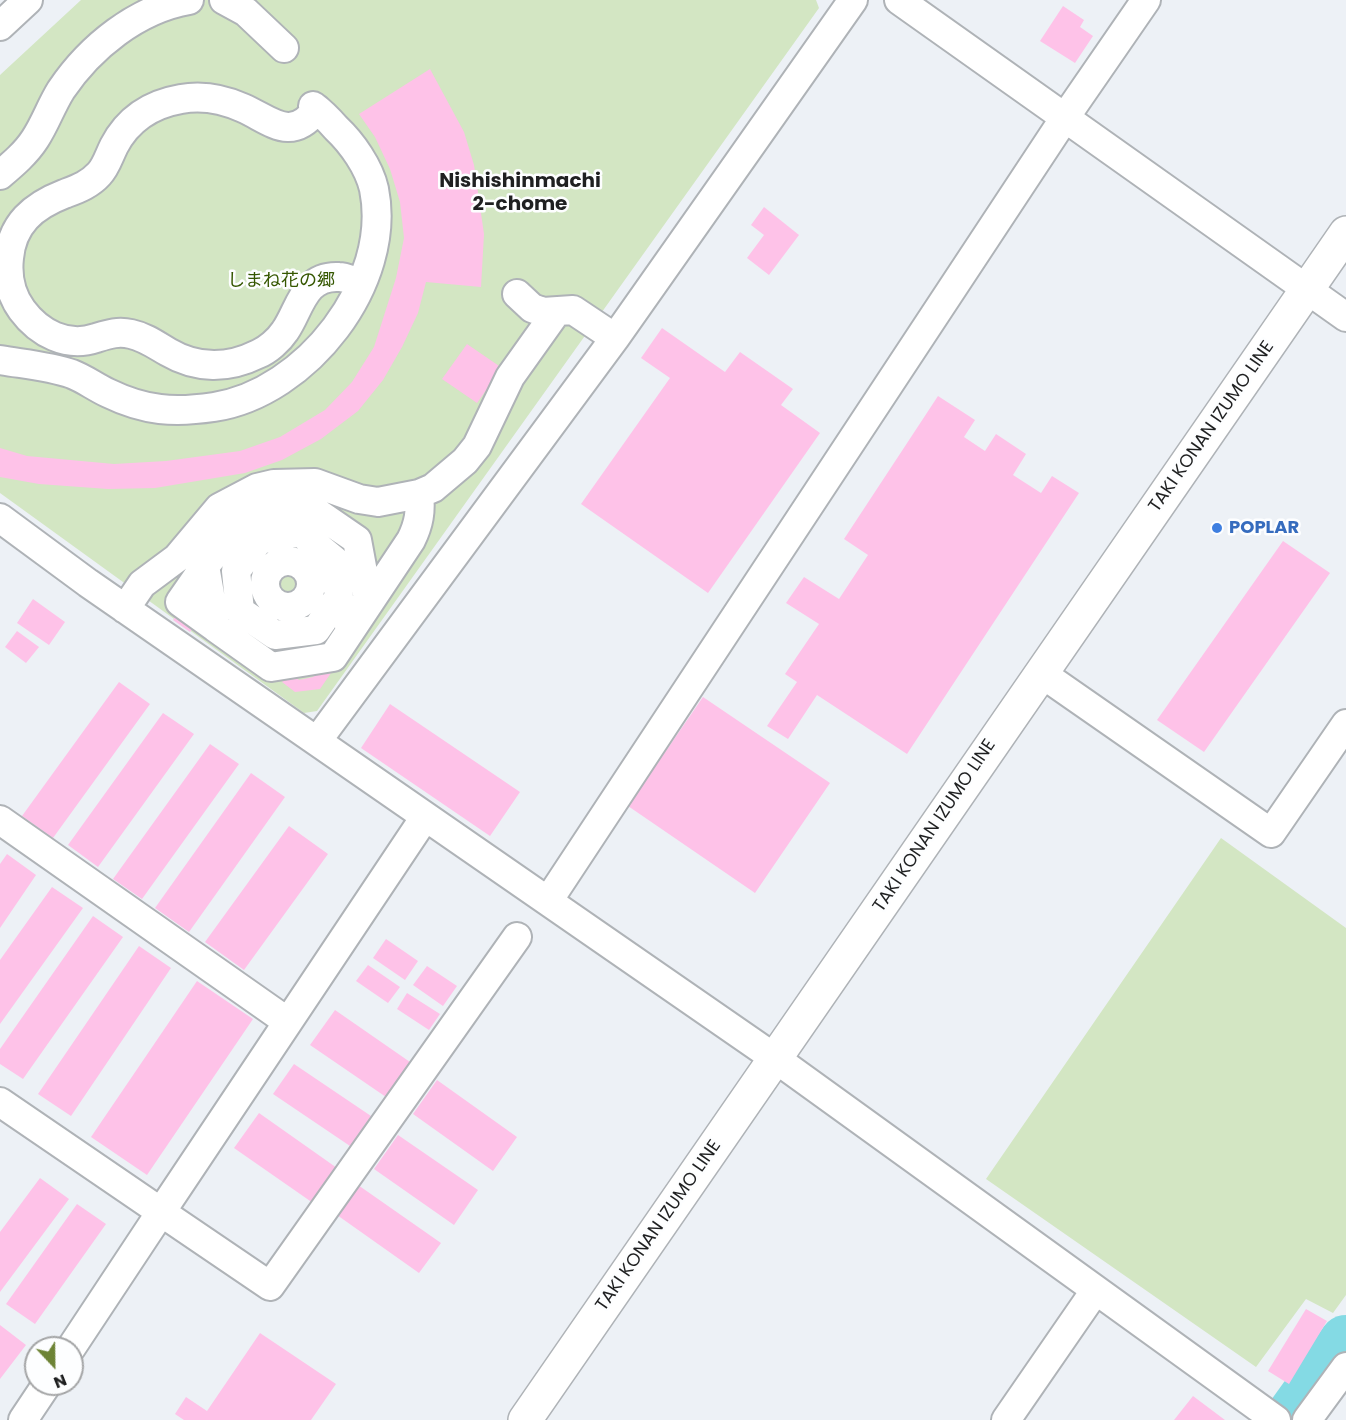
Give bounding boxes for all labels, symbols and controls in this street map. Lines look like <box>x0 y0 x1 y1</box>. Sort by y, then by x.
district label: Nishishinmachi 2-chome <box>439 170 601 217</box>
park label: しまね花の郷 <box>227 270 335 292</box>
street label: TAKI KONAN IZUMO LINE <box>1145 337 1279 517</box>
place label: POPLAR <box>1229 517 1299 539</box>
marker: POPLAR <box>1210 521 1224 535</box>
street label: TAKI KONAN IZUMO LINE <box>869 735 1001 917</box>
street label: TAKI KONAN IZUMO LINE <box>592 1136 726 1316</box>
north arrow <box>24 1336 84 1396</box>
text: N <box>50 1368 70 1394</box>

